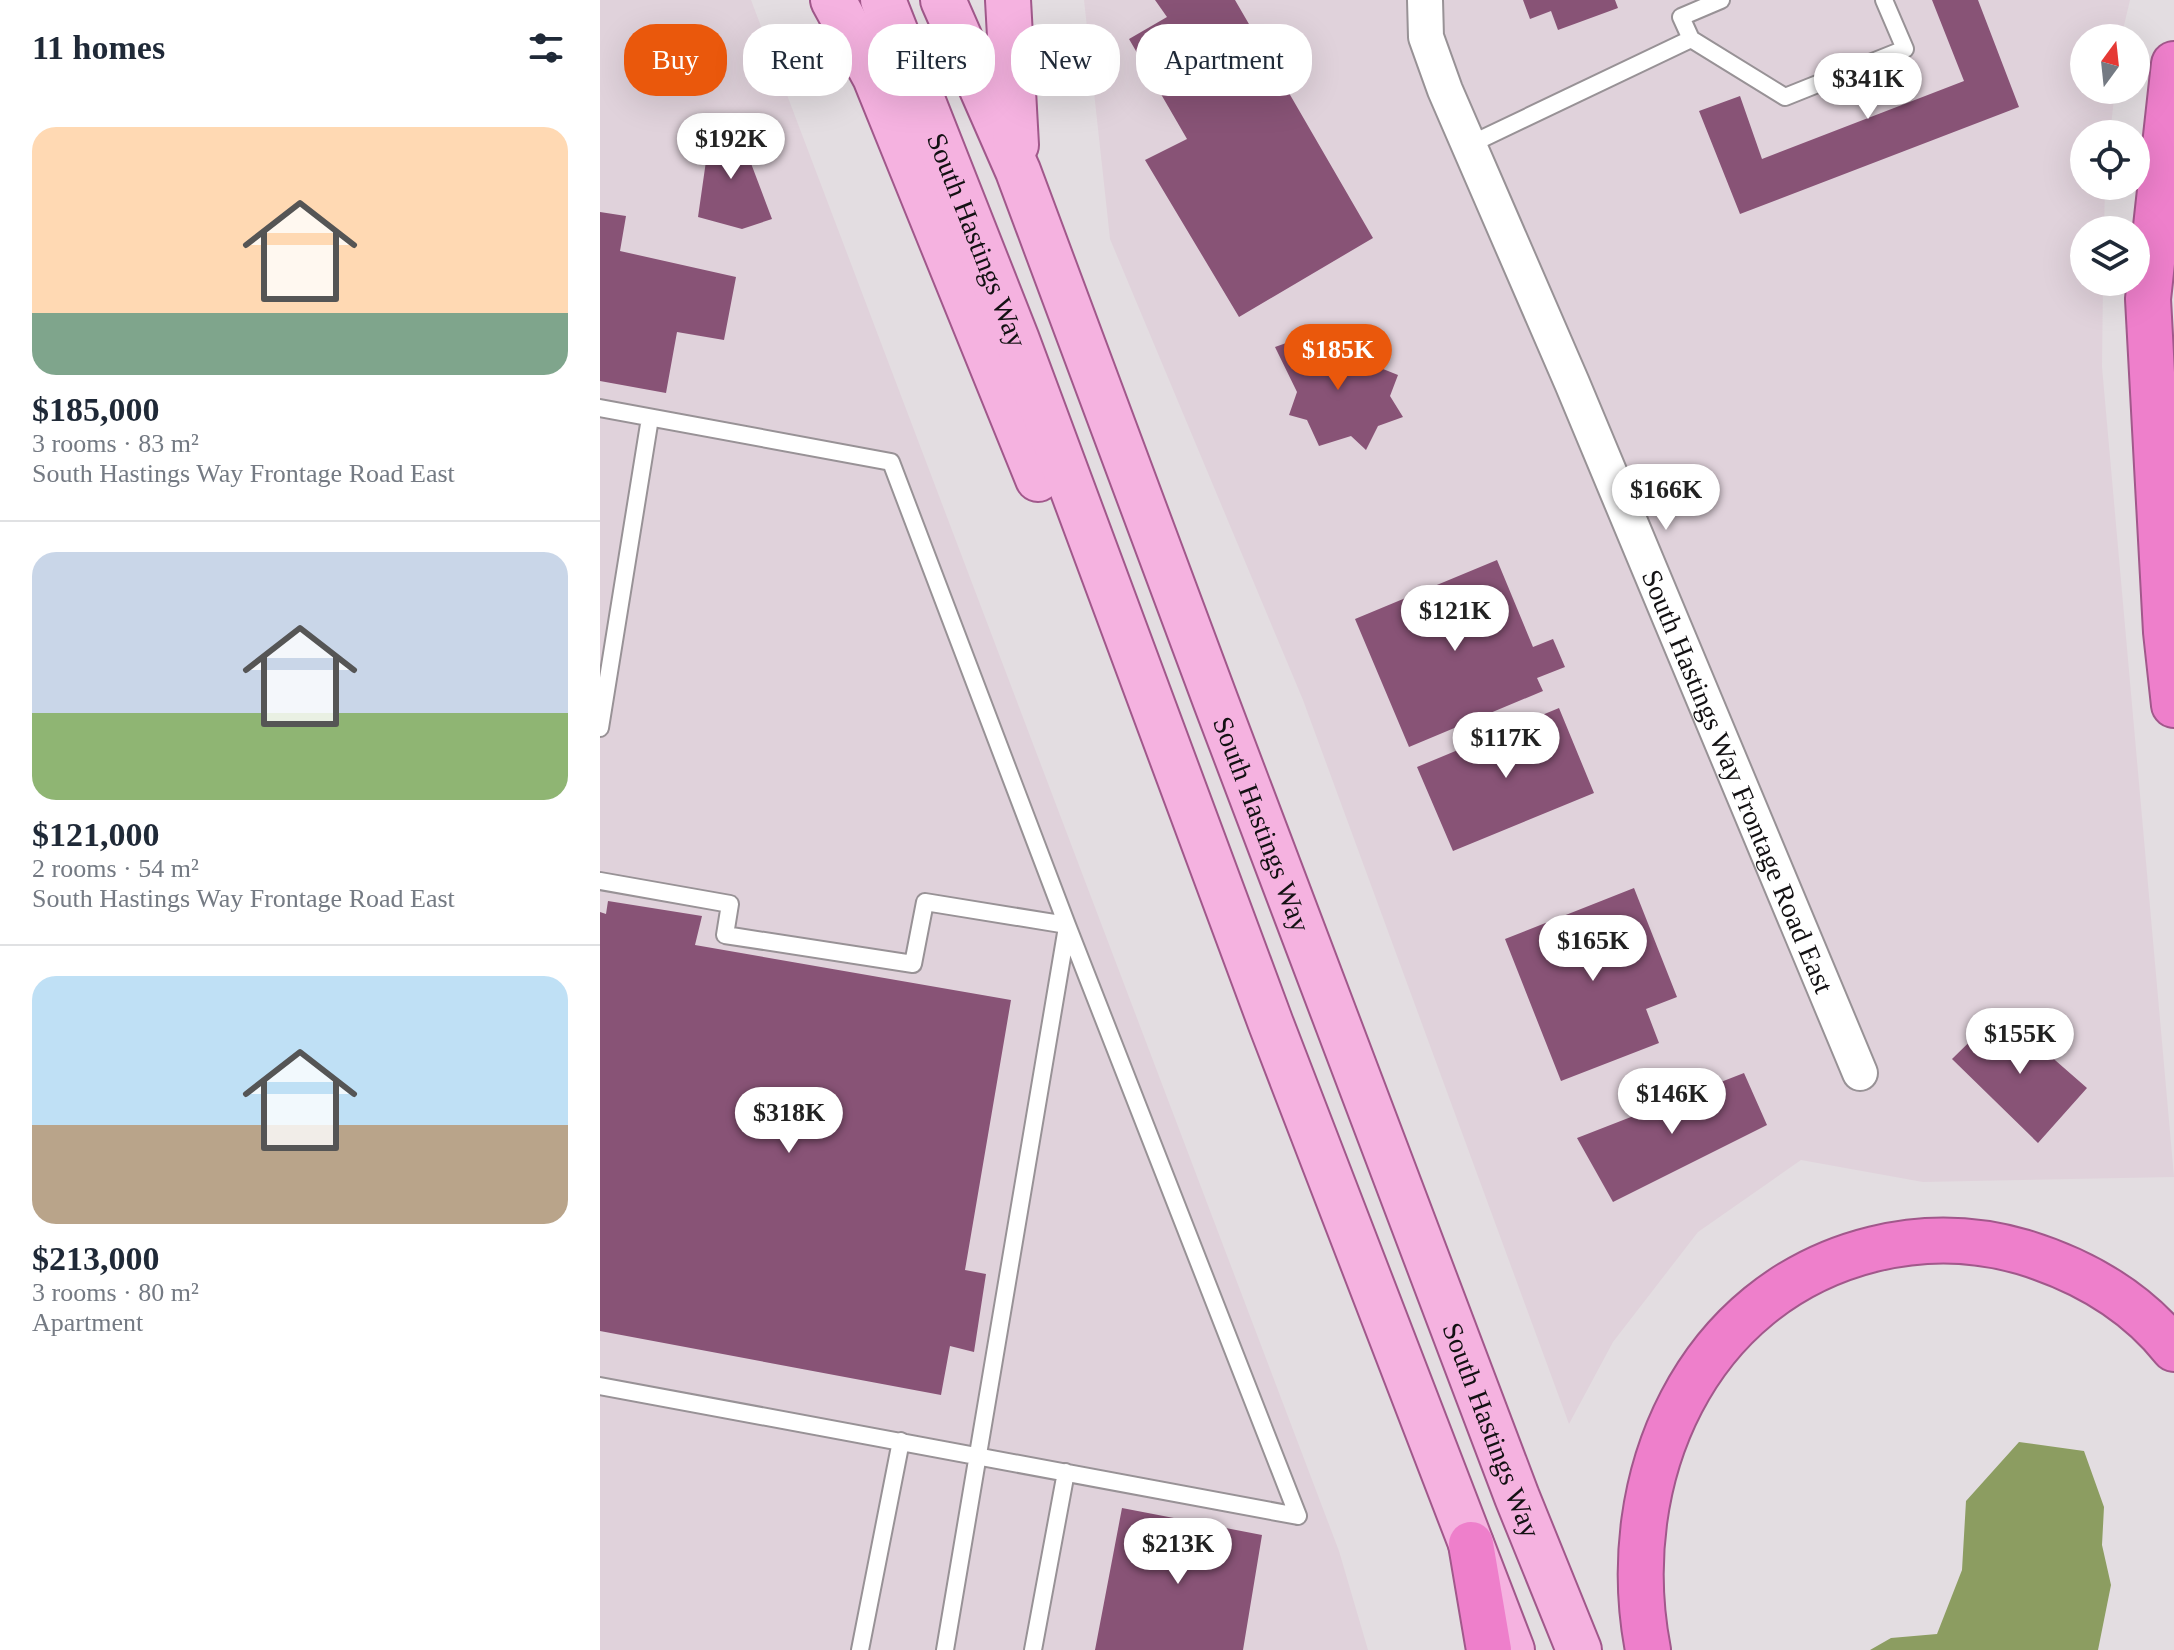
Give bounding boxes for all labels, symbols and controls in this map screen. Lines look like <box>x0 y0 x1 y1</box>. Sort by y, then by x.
chip: Buy <box>624 24 727 96</box>
chip: Rent <box>743 24 852 96</box>
chip: Filters <box>868 24 995 96</box>
chip: New <box>1011 24 1120 96</box>
chip: Apartment <box>1136 24 1312 96</box>
north arrow <box>2070 24 2150 104</box>
map controls <box>2070 24 2150 296</box>
icon: filters <box>524 26 568 70</box>
text: 11 homes <box>32 29 165 66</box>
pin: $341K <box>1812 53 1924 121</box>
text: $341K <box>1832 64 1904 93</box>
pin: $192K <box>675 113 787 181</box>
button: locate <box>2070 120 2150 200</box>
text: $192K <box>695 124 767 153</box>
street label: South Hastings Way <box>921 129 1034 352</box>
icon: home <box>228 179 372 323</box>
button: layers <box>2070 216 2150 296</box>
pin: $185K <box>1282 324 1394 392</box>
text: $185K <box>1302 335 1374 364</box>
text: $185,000 <box>32 391 160 428</box>
text: 3 rooms · 83 m² <box>32 429 199 458</box>
text: South Hastings Way Frontage Road East <box>32 459 455 488</box>
pin: $166K <box>1610 464 1722 532</box>
text: $166K <box>1630 475 1702 504</box>
street label: South Hastings Way Frontage Road East <box>1636 565 1840 997</box>
pin: $121K <box>1399 585 1511 653</box>
text: $121K <box>1419 596 1491 625</box>
icon: home <box>228 604 372 748</box>
street label: South Hastings Way <box>1207 712 1317 936</box>
pin: $117K <box>1450 712 1562 780</box>
text: $117K <box>1471 723 1541 752</box>
text: $121,000 <box>32 816 160 853</box>
text: 2 rooms · 54 m² <box>32 854 199 883</box>
text: South Hastings Way Frontage Road East <box>32 884 455 913</box>
pin: $165K <box>1537 915 1649 983</box>
text: $165K <box>1557 926 1629 955</box>
pin: $155K <box>1964 1008 2076 1076</box>
text: $155K <box>1984 1019 2056 1048</box>
icon: home <box>228 1028 372 1172</box>
pin: $146K <box>1616 1068 1728 1136</box>
text: $146K <box>1636 1079 1708 1108</box>
pin: $318K <box>733 1087 845 1155</box>
text: $318K <box>753 1098 825 1127</box>
text: $213,000 <box>32 1240 160 1277</box>
text: 3 rooms · 80 m² <box>32 1278 199 1307</box>
text: Apartment <box>32 1308 143 1337</box>
street label: South Hastings Way <box>1437 1318 1547 1542</box>
pin: $213K <box>1122 1518 1234 1586</box>
text: $213K <box>1142 1529 1214 1558</box>

